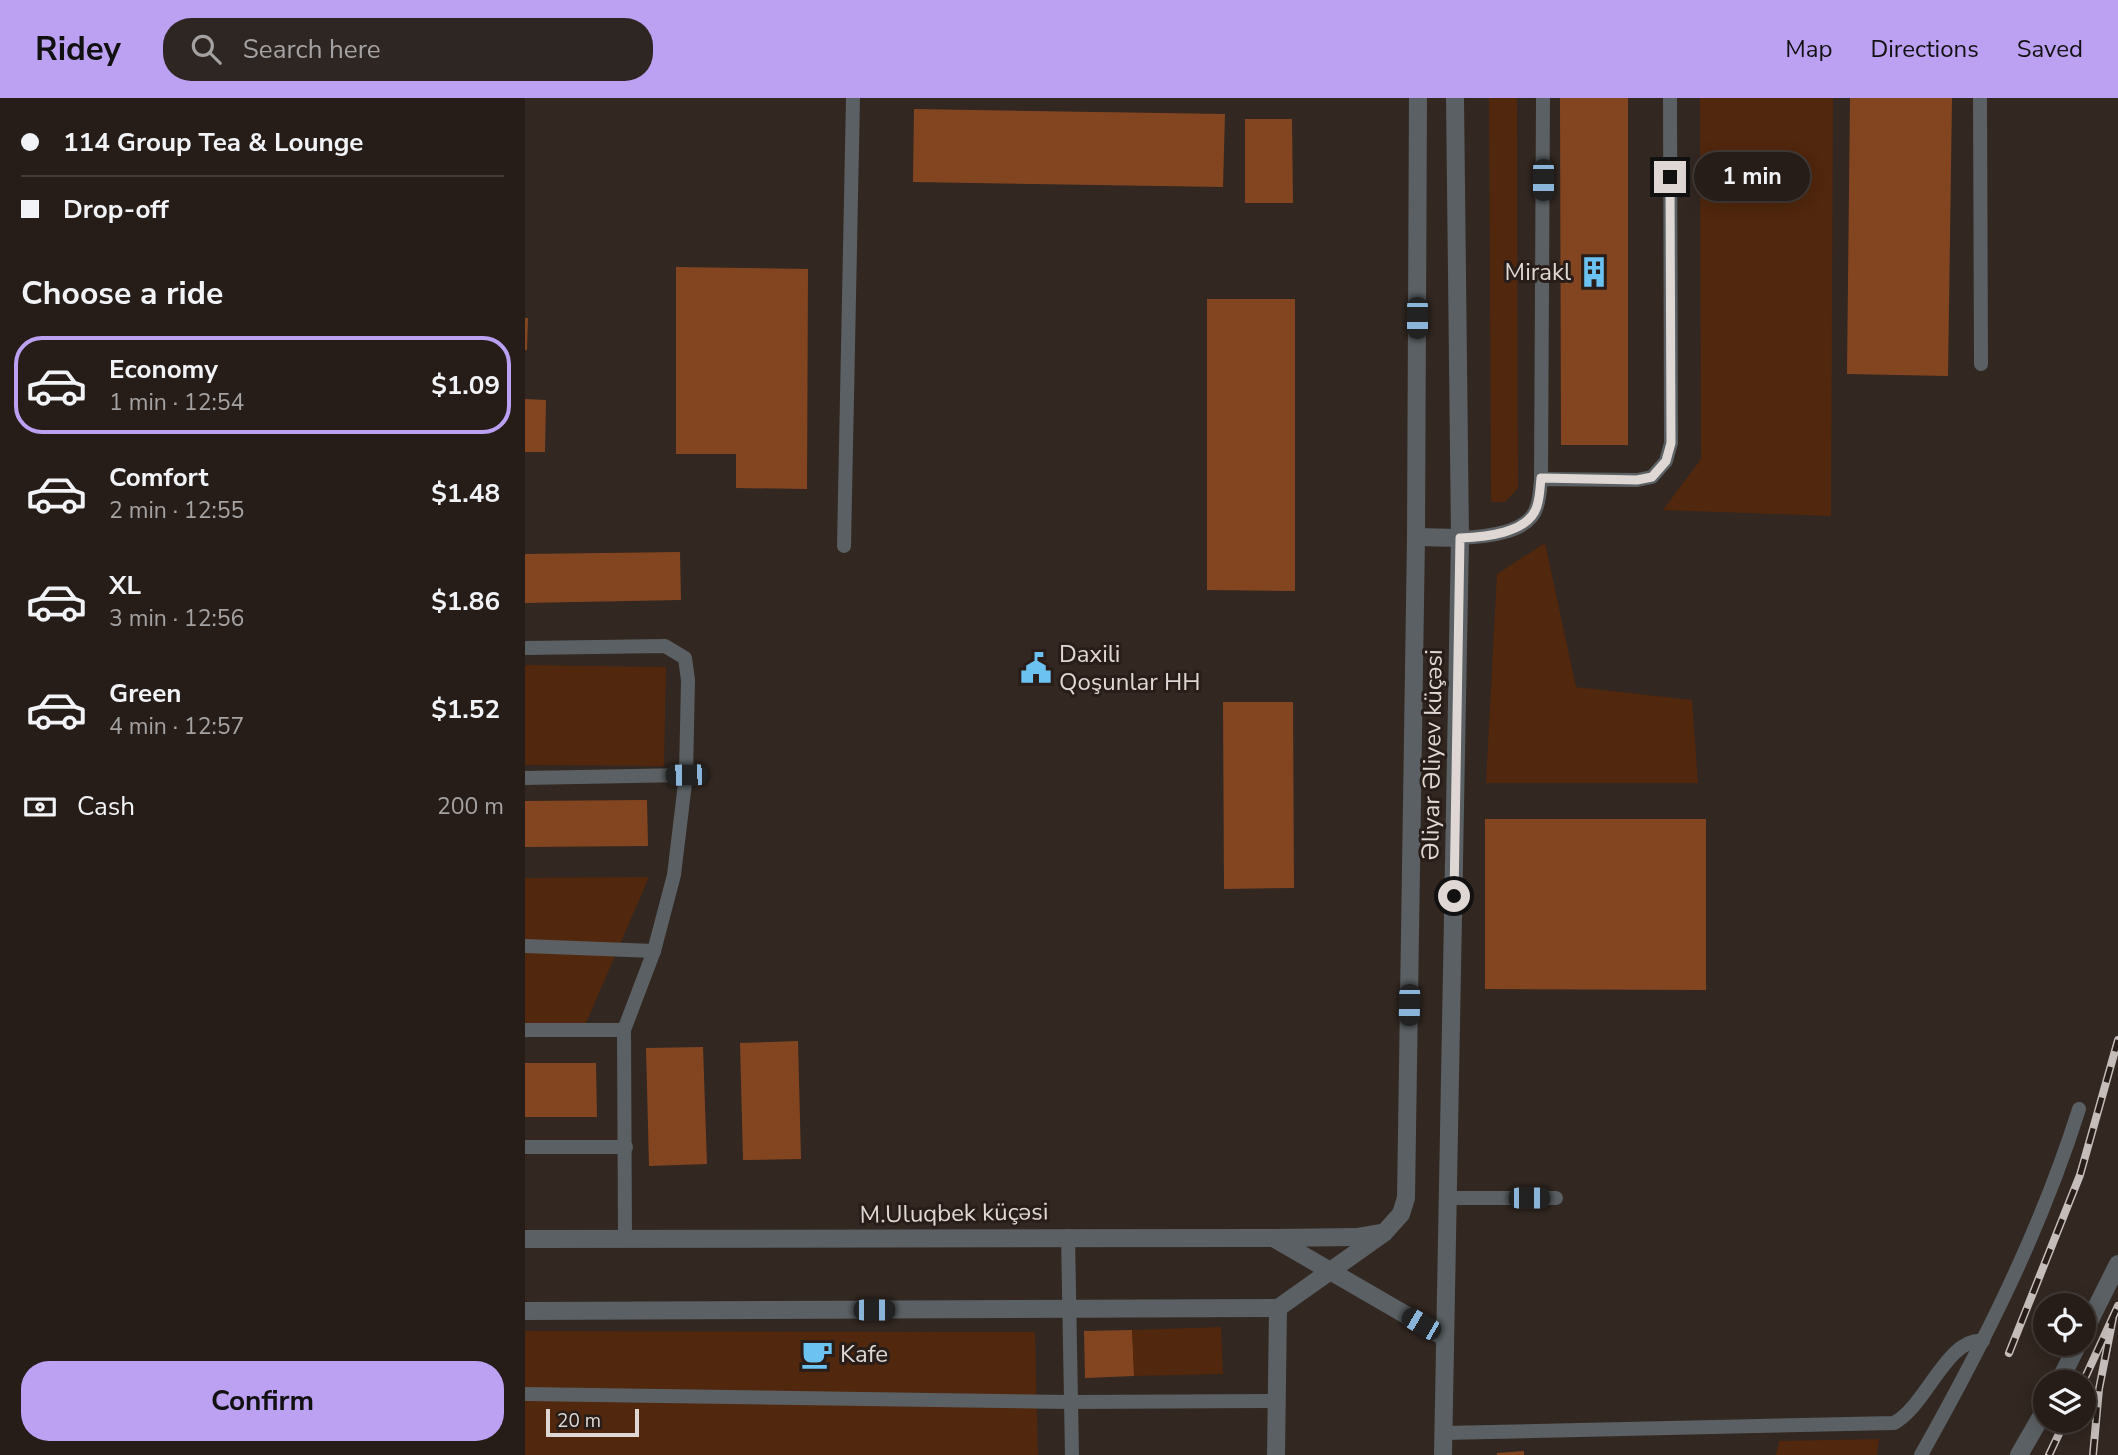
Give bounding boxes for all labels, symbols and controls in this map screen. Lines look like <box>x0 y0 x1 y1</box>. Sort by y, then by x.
search box <box>163 18 653 81</box>
text: Ridey <box>35 27 121 72</box>
icon: search <box>187 30 225 68</box>
text: Search here <box>243 32 381 67</box>
text: Map <box>1785 33 1832 65</box>
text: Directions <box>1870 33 1979 65</box>
text: Saved <box>2017 33 2083 65</box>
text: 114 Group Tea & Lounge <box>63 125 363 160</box>
callout: 1 min <box>1695 153 1810 202</box>
car <box>1533 159 1554 201</box>
route end <box>1654 161 1686 193</box>
text: 1 min <box>1722 161 1782 192</box>
text: Drop-off <box>63 192 169 227</box>
building icon: Mirakl <box>1577 255 1611 289</box>
place label: Mirakl <box>1505 256 1571 288</box>
text: Choose a ride <box>21 272 223 315</box>
car <box>1407 297 1428 339</box>
text: Economy <box>109 352 218 387</box>
icon: car <box>25 354 88 417</box>
text: $1.09 <box>431 368 500 403</box>
text: 1 min · 12:54 <box>109 387 244 418</box>
text: Comfort <box>109 460 209 495</box>
icon: car <box>25 462 88 525</box>
text: $1.48 <box>431 476 500 511</box>
text: 2 min · 12:55 <box>109 495 244 526</box>
text: XL <box>109 568 141 603</box>
icon: car <box>25 570 88 633</box>
text: $1.86 <box>431 584 500 619</box>
text: 3 min · 12:56 <box>109 603 244 634</box>
place label: Daxili Qoşunlar HH <box>1059 638 1201 698</box>
street label: Əliyar Əliyev küçəsi <box>1414 649 1450 861</box>
public building icon: Daxili Qoşunlar HH <box>1019 651 1053 685</box>
text: Green <box>109 676 182 711</box>
icon: car <box>25 678 88 741</box>
text: $1.52 <box>431 692 500 727</box>
text: 4 min · 12:57 <box>109 711 244 742</box>
car <box>665 764 708 786</box>
icon: cash <box>21 788 59 826</box>
text: Cash <box>77 789 135 824</box>
text: 200 m <box>437 791 504 822</box>
route start <box>1438 880 1470 912</box>
car <box>1399 984 1420 1026</box>
car <box>1509 1188 1551 1209</box>
street label: M.Uluqbek küçəsi <box>859 1195 1049 1231</box>
map controls <box>2033 1293 2096 1433</box>
button: locate <box>2033 1293 2096 1356</box>
car <box>854 1300 896 1321</box>
car <box>1398 1304 1445 1344</box>
cafe icon: Kafe <box>800 1337 834 1371</box>
place label: Kafe <box>840 1338 888 1370</box>
button: Confirm <box>21 1361 504 1441</box>
button: layers <box>2033 1370 2096 1433</box>
scale bar <box>546 1406 639 1438</box>
text: 20 m <box>557 1408 601 1434</box>

